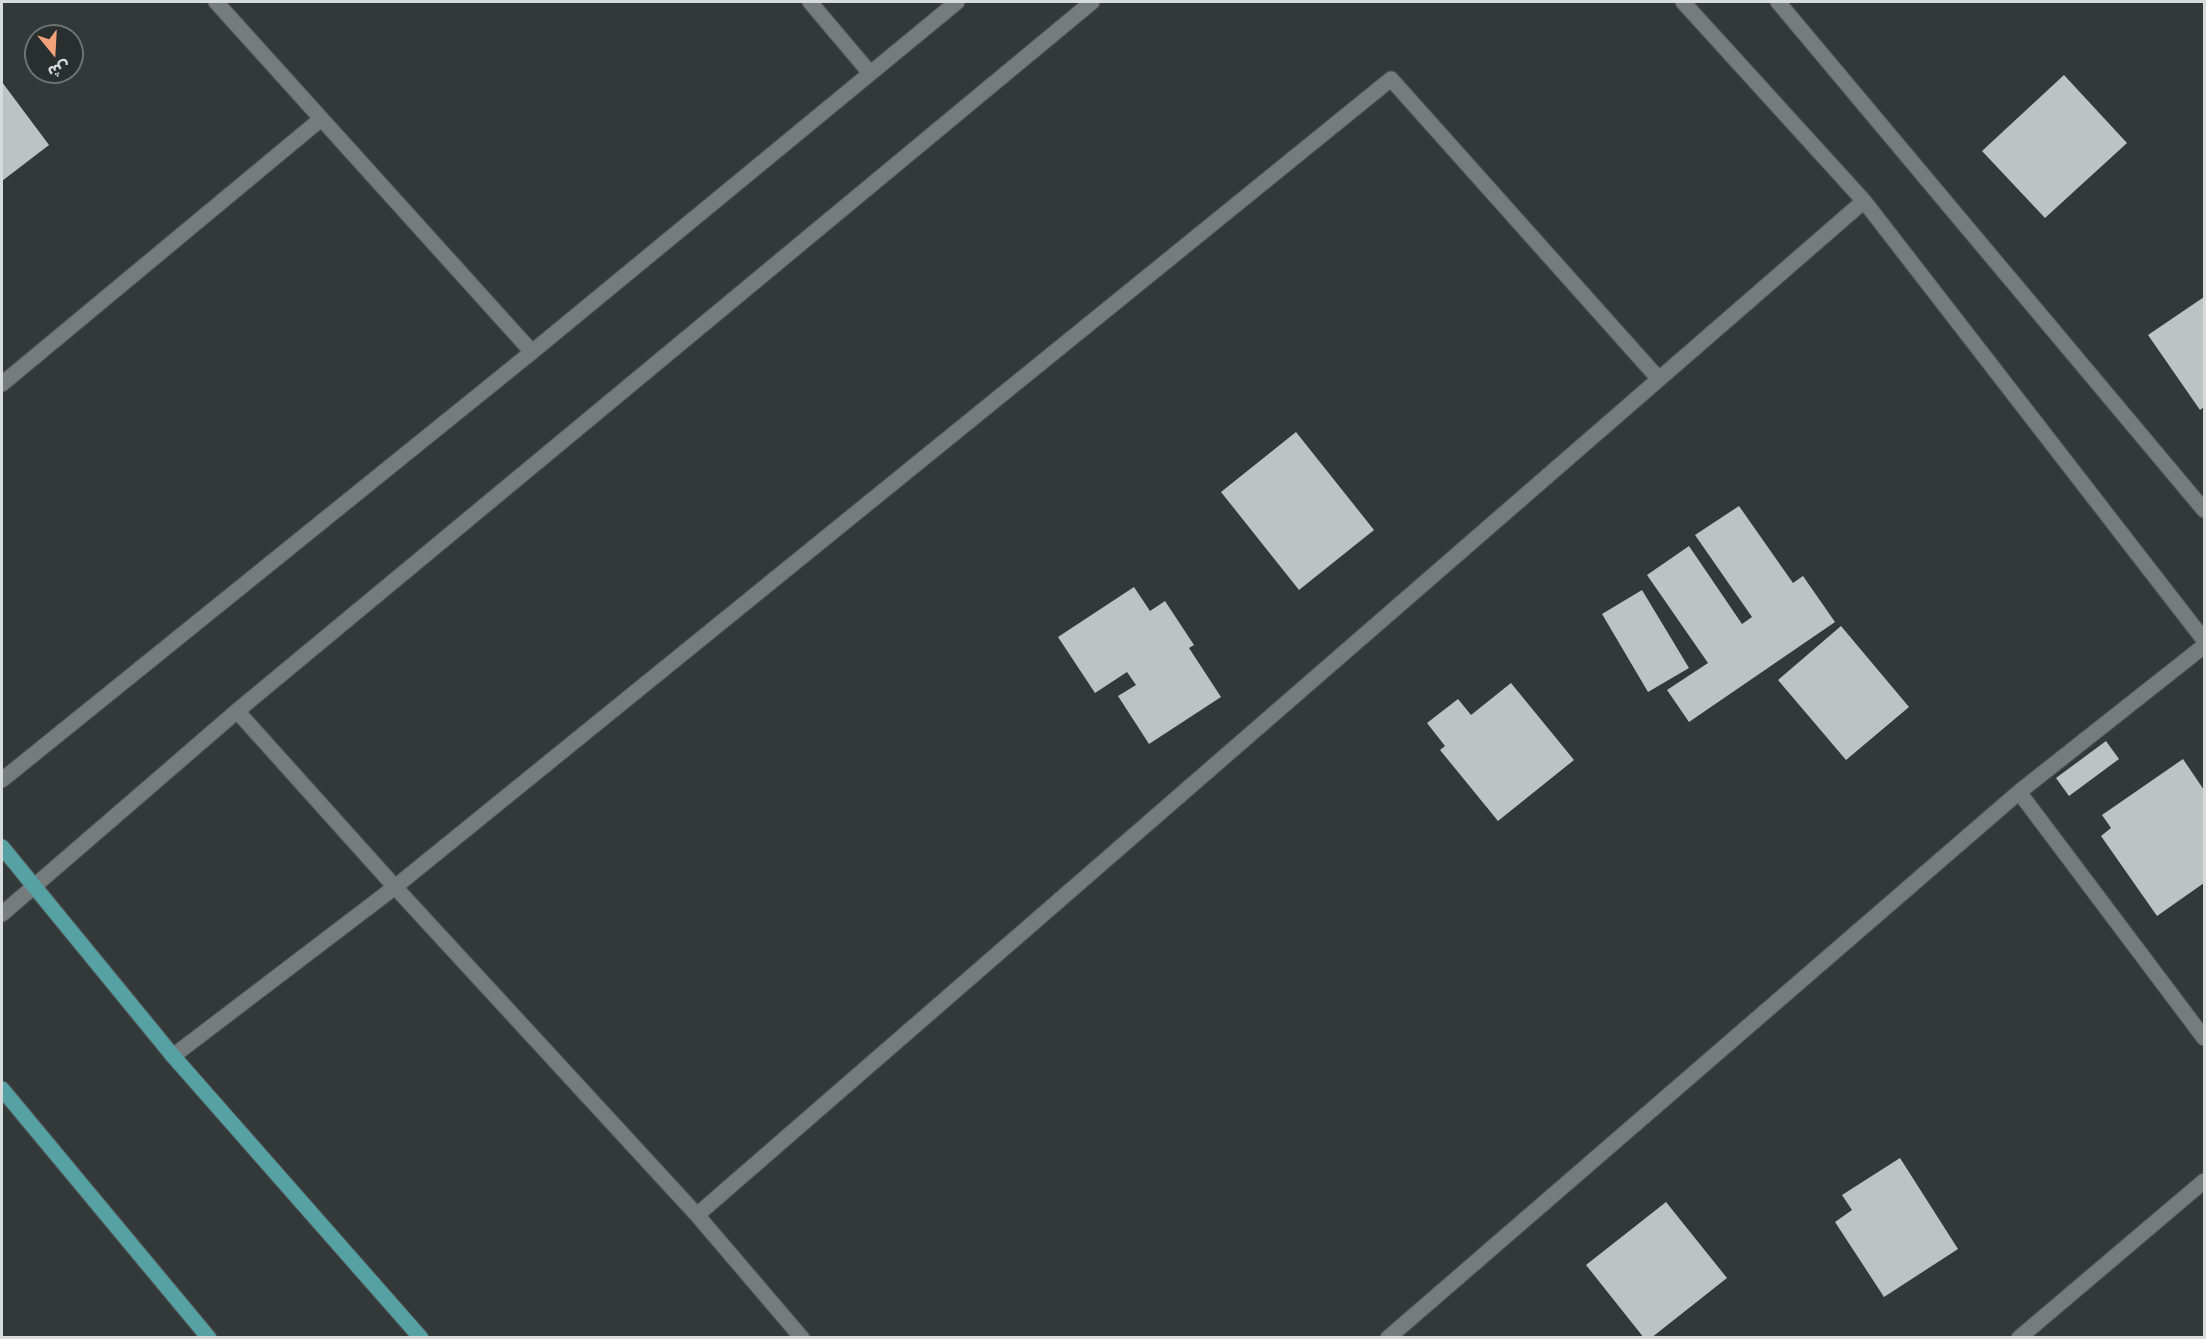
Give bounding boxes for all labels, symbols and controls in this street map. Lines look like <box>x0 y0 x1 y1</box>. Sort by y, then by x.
north arrow <box>24 24 84 84</box>
text: ش <box>46 57 72 82</box>

